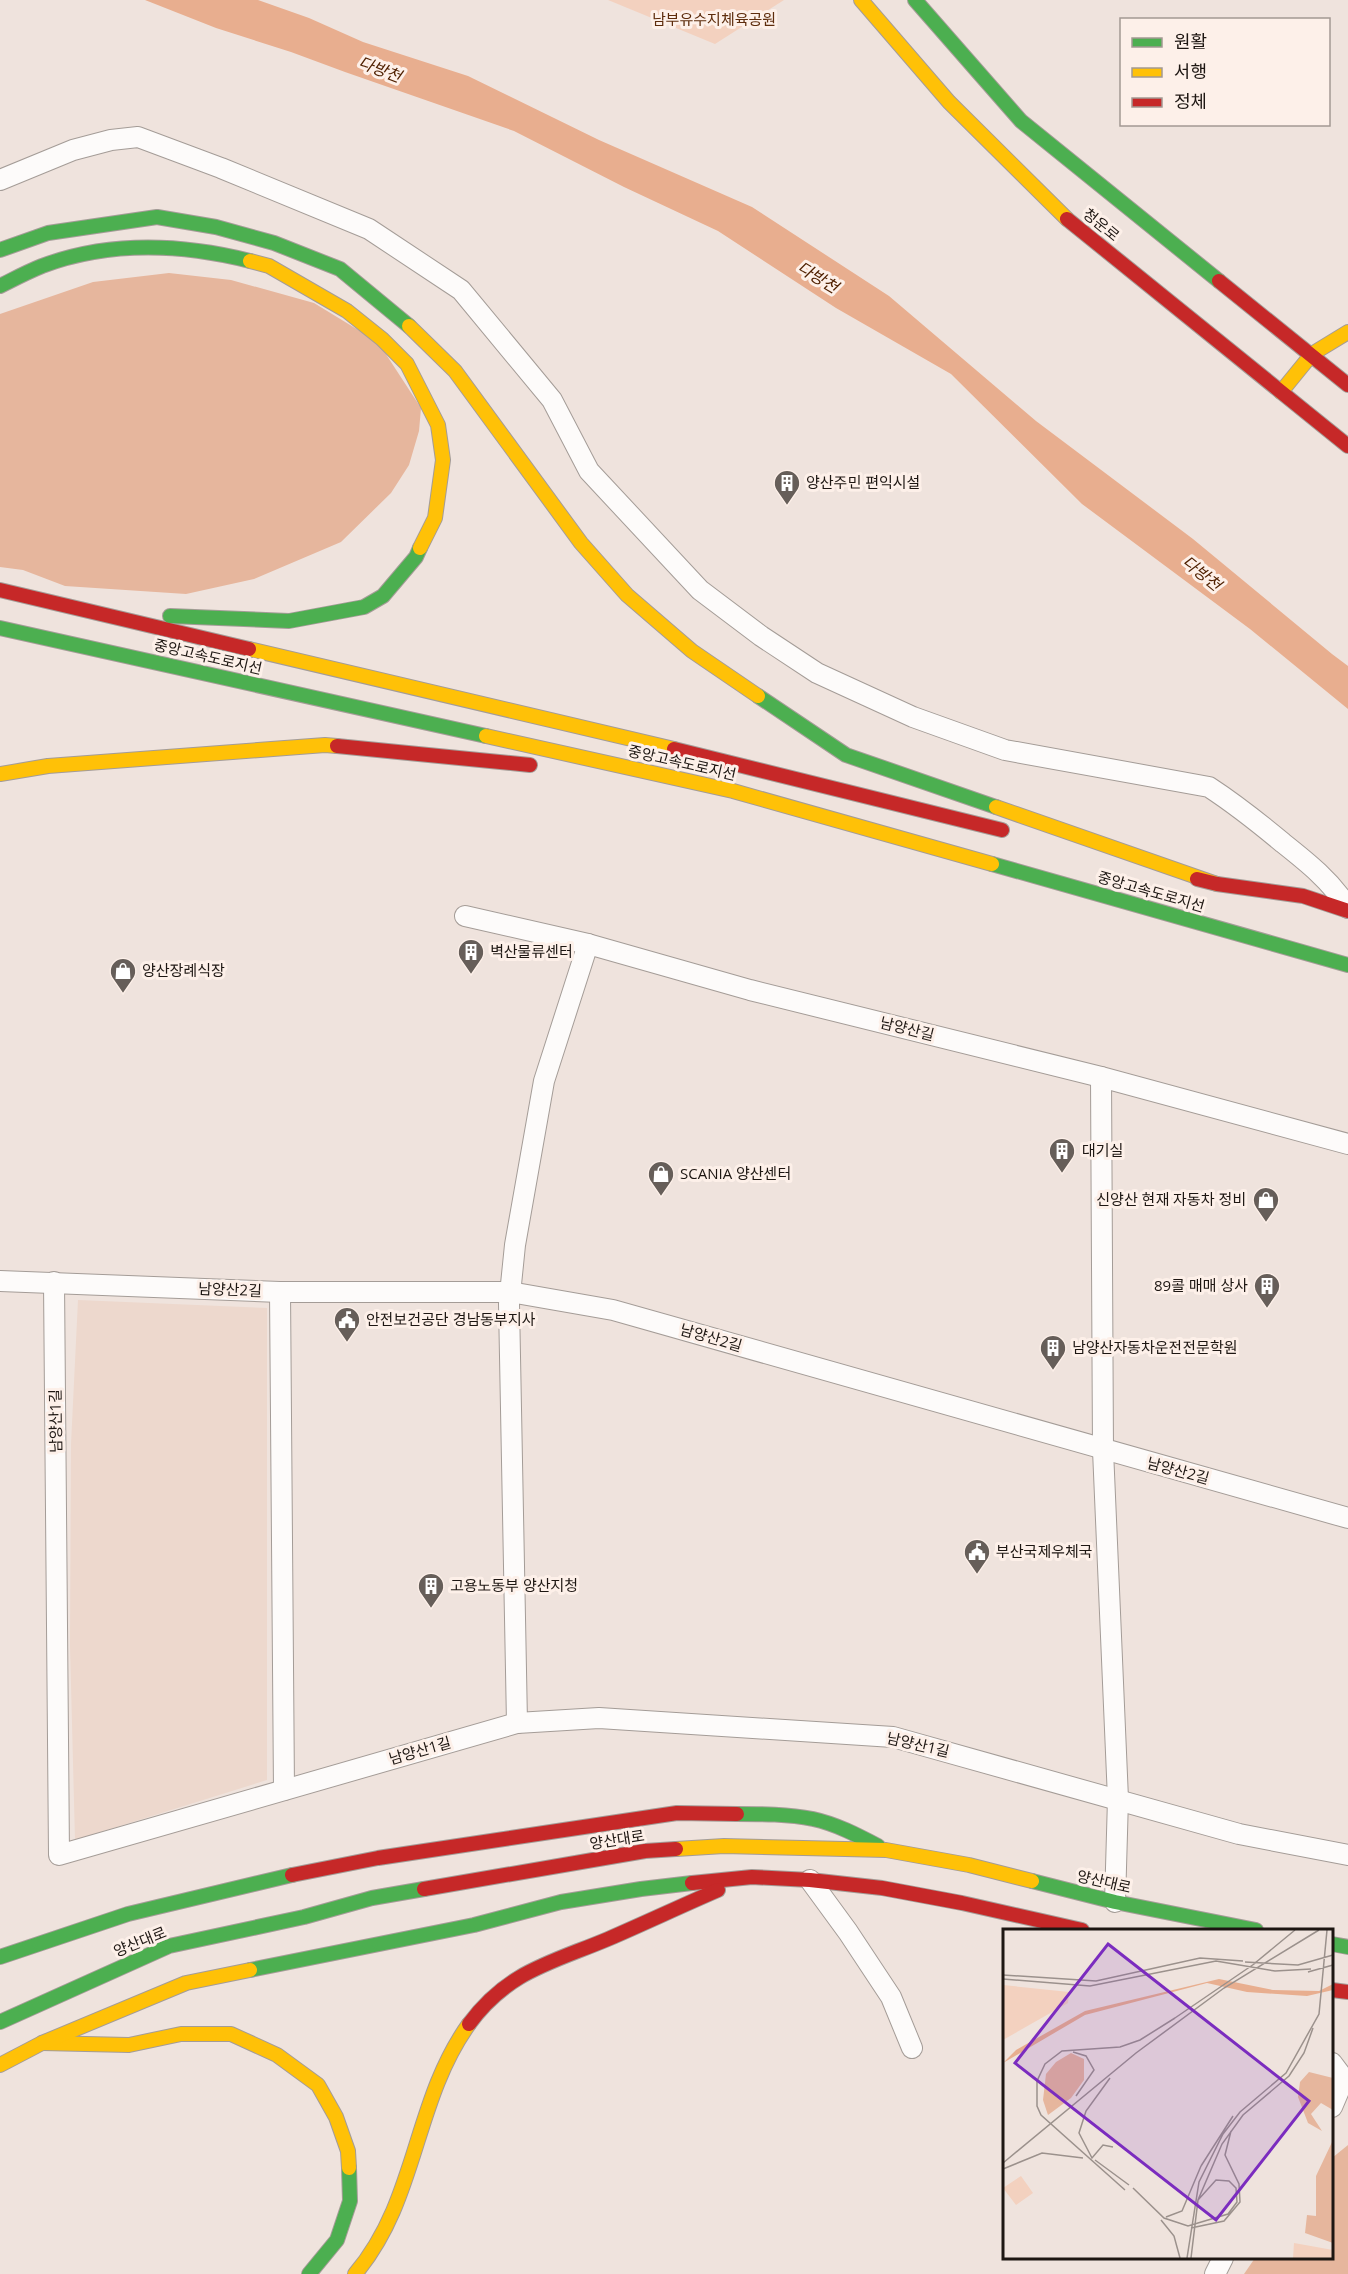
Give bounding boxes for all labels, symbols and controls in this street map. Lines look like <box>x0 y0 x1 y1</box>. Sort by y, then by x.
park label: 남부유수지체육공원 <box>652 9 776 29</box>
legend <box>1120 18 1330 126</box>
text: 원활 <box>1174 29 1207 53</box>
water label: 다방천 <box>355 51 407 88</box>
text: 서행 <box>1174 59 1207 83</box>
text: 정체 <box>1174 89 1207 113</box>
street label: 청운로 <box>1079 203 1124 245</box>
water label: 다방천 <box>793 256 845 299</box>
building icon: 양산주민 편익시설 <box>772 468 802 506</box>
place label: 양산주민 편익시설 <box>806 472 920 492</box>
water label: 다방천 <box>1178 551 1228 597</box>
street label: 중앙고속도로지선 <box>152 634 264 678</box>
street label: 중앙고속도로지선 <box>626 740 738 784</box>
street label: 중앙고속도로지선 <box>1095 866 1207 916</box>
building icon: 벽산물류센터 <box>456 937 486 975</box>
place label: 벽산물류센터 <box>490 941 573 961</box>
shop icon: 양산장례식장 <box>108 956 138 994</box>
place label: 양산장례식장 <box>142 960 225 980</box>
street label: 남양산길 <box>878 1012 936 1044</box>
building icon: 대기실 <box>1047 1136 1077 1174</box>
place label: 대기실 <box>1082 1140 1123 1160</box>
shop icon: SCANIA 양산센터 <box>646 1159 676 1197</box>
place label: SCANIA 양산센터 <box>680 1163 791 1183</box>
shop icon: 신양산 현재 자동차 정비 <box>1251 1185 1281 1223</box>
place label: 신양산 현재 자동차 정비 <box>1096 1189 1246 1209</box>
building icon: 89콜 매매 상사 <box>1252 1271 1282 1309</box>
place label: 89콜 매매 상사 <box>1154 1275 1248 1295</box>
street label: 남양산2길 <box>198 1278 262 1300</box>
public building icon: 안전보건공단 경남동부지사 <box>332 1305 362 1343</box>
place label: 안전보건공단 경남동부지사 <box>366 1309 536 1329</box>
street label: 남양산2길 <box>678 1319 745 1355</box>
building icon: 남양산자동차운전전문학원 <box>1038 1333 1068 1371</box>
place label: 남양산자동차운전전문학원 <box>1072 1337 1238 1357</box>
street label: 남양산1길 <box>44 1389 66 1453</box>
street label: 남양산2길 <box>1145 1452 1212 1488</box>
public building icon: 부산국제우체국 <box>962 1537 992 1575</box>
place label: 부산국제우체국 <box>996 1541 1093 1561</box>
building icon: 고용노동부 양산지청 <box>416 1571 446 1609</box>
place label: 고용노동부 양산지청 <box>450 1575 578 1595</box>
street label: 남양산1길 <box>885 1727 952 1761</box>
street label: 남양산1길 <box>386 1732 453 1768</box>
street label: 양산대로 <box>588 1825 646 1853</box>
street label: 양산대로 <box>1075 1865 1133 1897</box>
street label: 양산대로 <box>110 1921 169 1961</box>
inset map <box>1003 1929 1333 2259</box>

